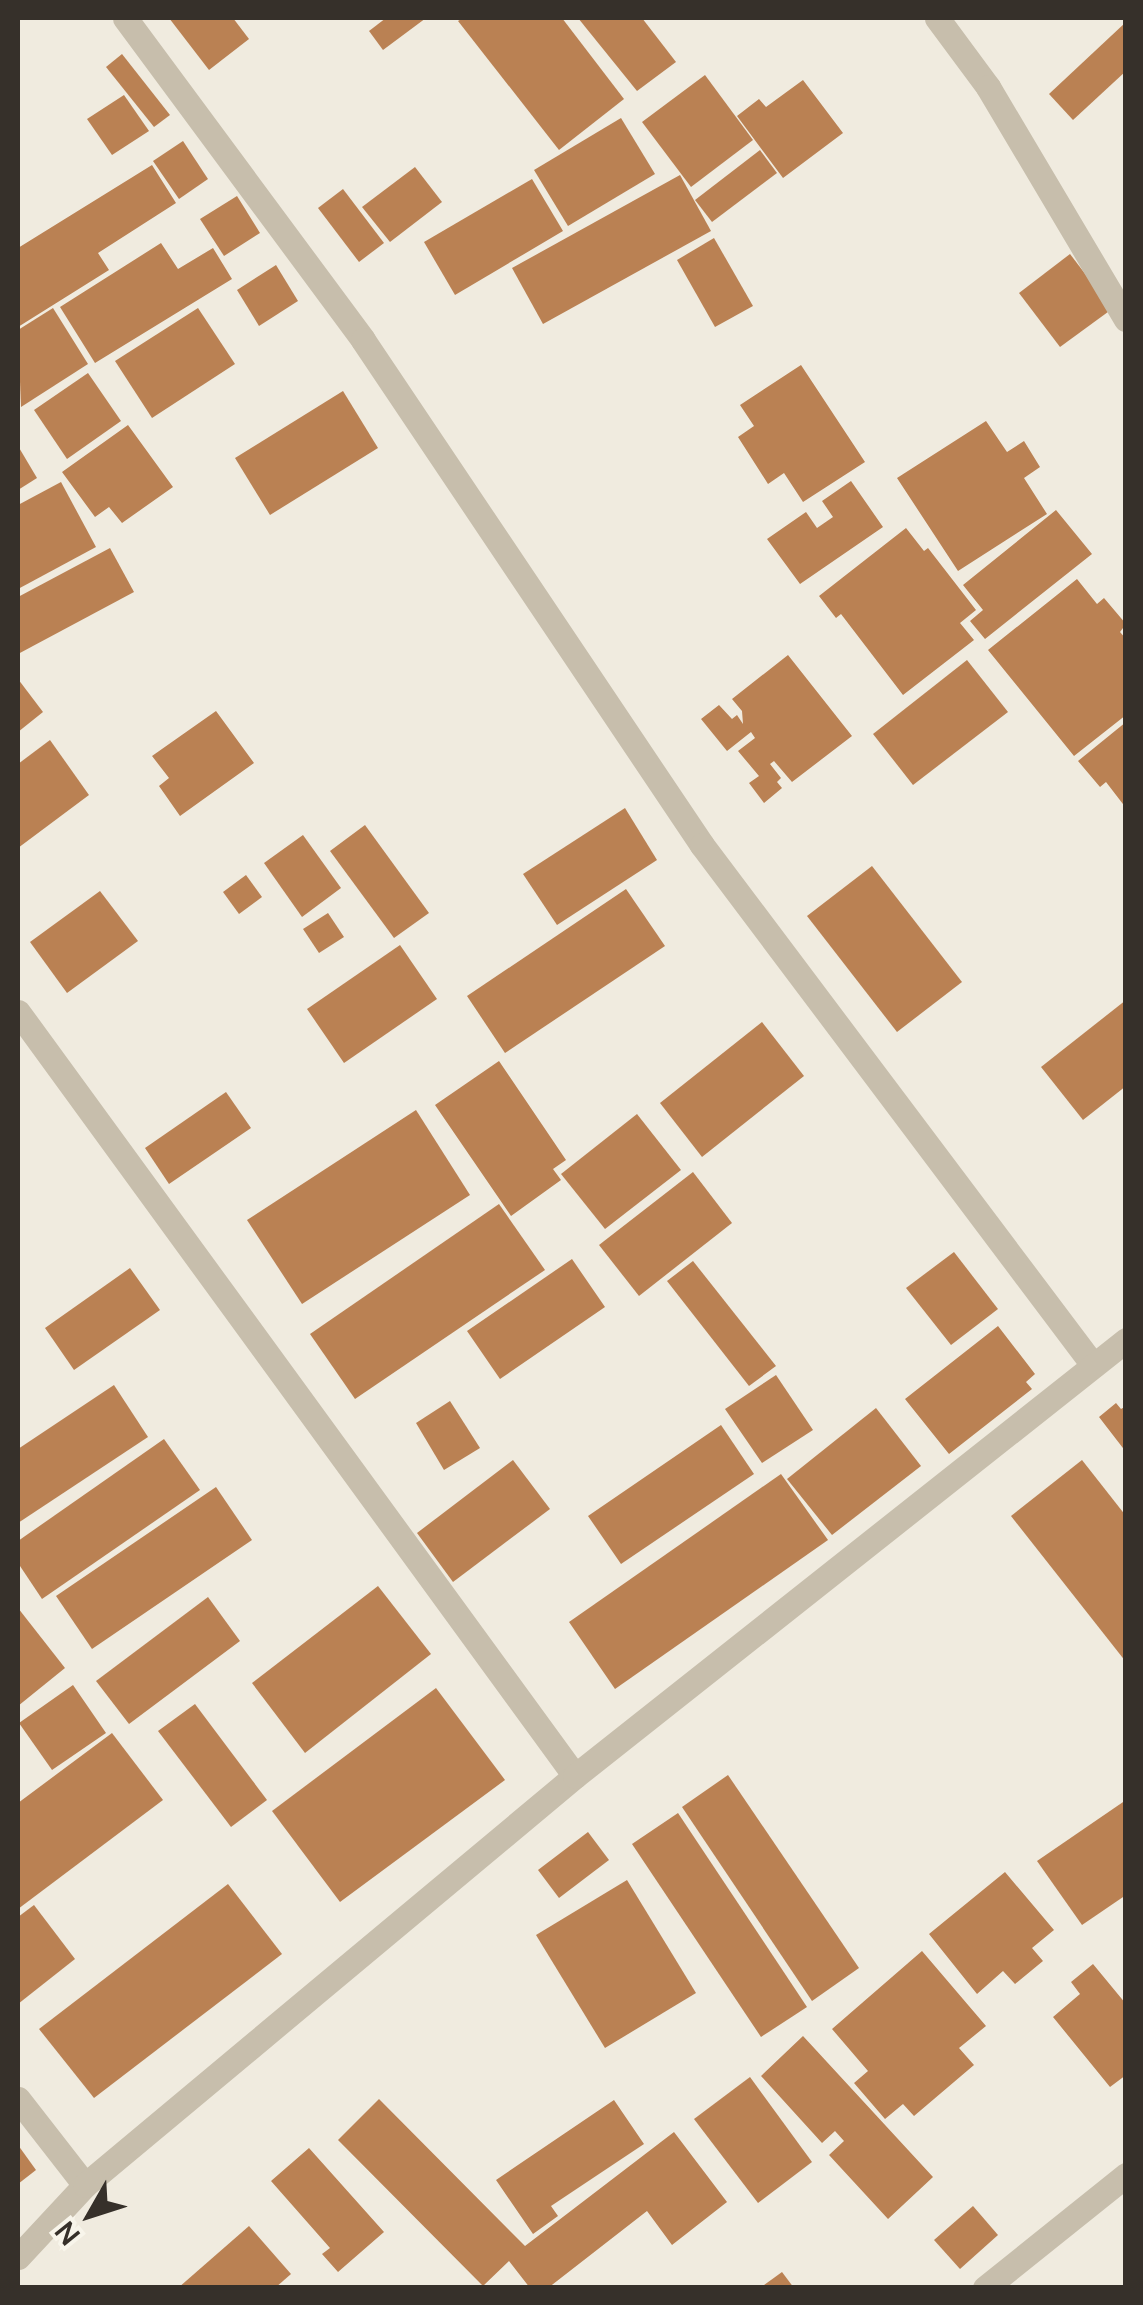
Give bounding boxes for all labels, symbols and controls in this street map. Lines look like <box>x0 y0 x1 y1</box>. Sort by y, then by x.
north arrow <box>40 2165 140 2265</box>
text: N <box>46 2214 88 2254</box>

